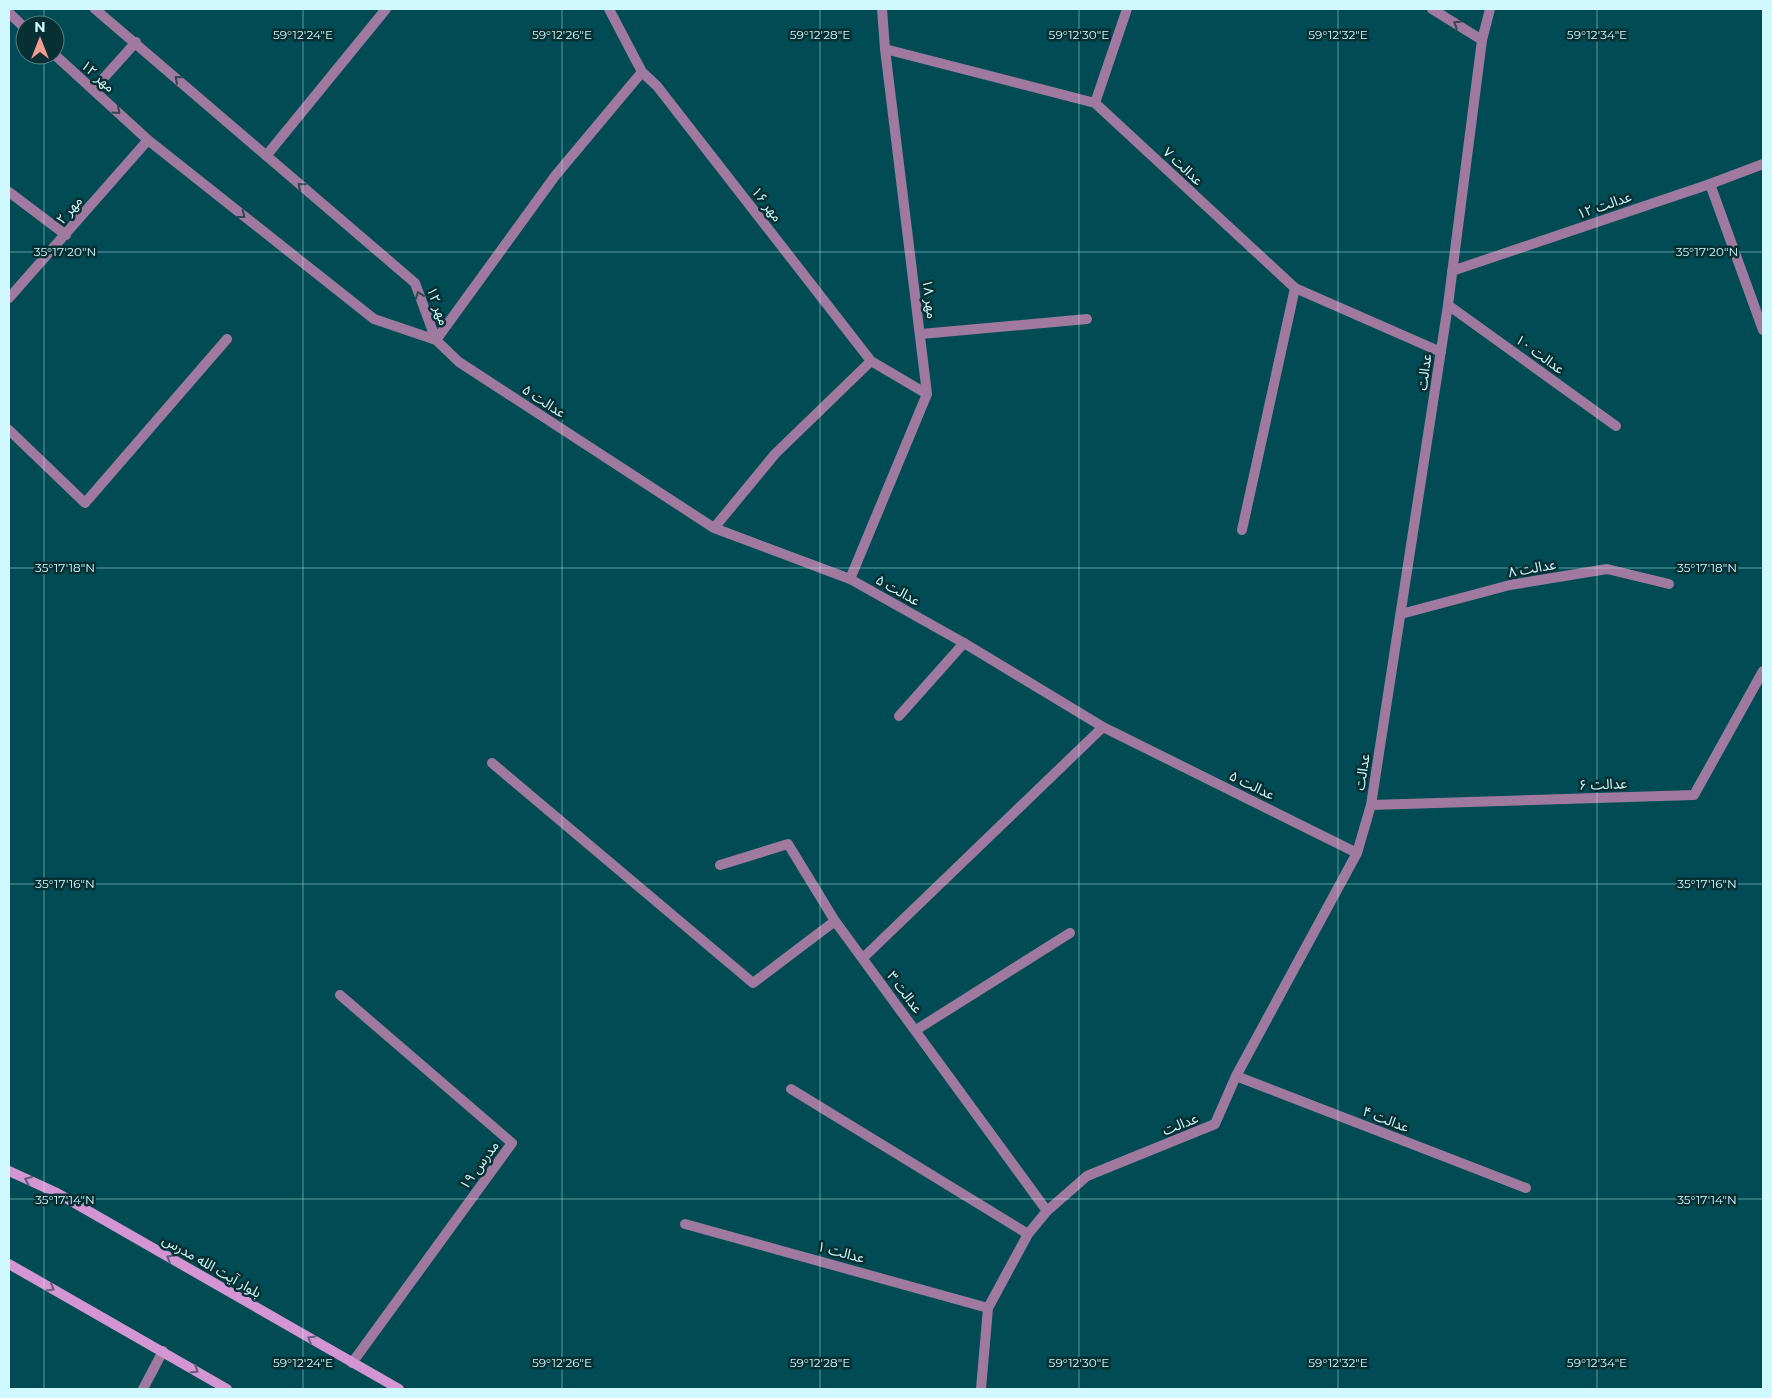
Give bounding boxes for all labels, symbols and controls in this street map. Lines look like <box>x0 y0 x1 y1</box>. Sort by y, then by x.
north arrow <box>15 15 65 65</box>
text: N <box>34 18 46 36</box>
one-way arrow <box>1454 21 1463 31</box>
text: 59°12'24"E <box>273 27 333 42</box>
text: 59°12'26"E <box>532 27 592 42</box>
text: 59°12'28"E <box>790 27 850 42</box>
text: 59°12'30"E <box>1049 27 1109 42</box>
text: 59°12'32"E <box>1308 27 1368 42</box>
text: 59°12'34"E <box>1567 27 1627 42</box>
street label: مهر ۱۲ <box>77 56 119 96</box>
one-way arrow <box>175 76 184 85</box>
one-way arrow <box>111 106 120 115</box>
street label: عدالت ۷ <box>1159 143 1207 189</box>
one-way arrow <box>297 182 306 191</box>
street label: مهر ۱۶ <box>748 183 786 225</box>
street label: عدالت ۱۲ <box>1574 187 1634 223</box>
street label: مهر ۲ <box>52 192 86 228</box>
one-way arrow <box>236 209 245 217</box>
text: 35°17'20"N <box>34 244 96 259</box>
text: 35°17'20"N <box>1676 244 1738 259</box>
street label: مهر ۱۸ <box>919 278 941 320</box>
street label: مهر ۱۲ <box>423 284 453 328</box>
one-way arrow <box>415 291 425 299</box>
street label: عدالت ۱۰ <box>1512 330 1568 378</box>
street label: عدالت <box>1413 353 1435 391</box>
street label: عدالت ۵ <box>519 380 569 422</box>
street label: عدالت ۸ <box>1507 555 1557 581</box>
text: 35°17'18"N <box>35 560 95 575</box>
text: 35°17'18"N <box>1677 560 1737 575</box>
street label: عدالت ۵ <box>872 570 924 610</box>
street label: عدالت <box>1350 752 1374 792</box>
street label: عدالت ۵ <box>1226 766 1278 804</box>
street label: عدالت ۶ <box>1578 774 1628 794</box>
text: 35°17'16"N <box>35 876 95 891</box>
text: 35°17'16"N <box>1677 876 1737 891</box>
street label: عدالت ۳ <box>883 967 927 1017</box>
street label: عدالت ۴ <box>1360 1102 1412 1136</box>
street label: عدالت <box>1160 1109 1200 1139</box>
street label: مدرس ۱۹ <box>455 1137 503 1193</box>
one-way arrow <box>24 1176 33 1187</box>
text: 35°17'14"N <box>35 1192 95 1207</box>
text: 35°17'14"N <box>1677 1192 1737 1207</box>
street label: بلوار آیت الله مدرس <box>159 1230 265 1302</box>
street label: عدالت ۱ <box>815 1237 867 1267</box>
one-way arrow <box>167 1255 176 1265</box>
one-way arrow <box>46 1281 55 1291</box>
one-way arrow <box>308 1336 317 1346</box>
text: 59°12'24"E <box>273 1355 333 1370</box>
text: 59°12'26"E <box>532 1355 592 1370</box>
text: 59°12'28"E <box>790 1355 850 1370</box>
text: 59°12'30"E <box>1049 1355 1109 1370</box>
text: 59°12'32"E <box>1308 1355 1368 1370</box>
text: 59°12'34"E <box>1567 1355 1627 1370</box>
one-way arrow <box>190 1364 199 1374</box>

